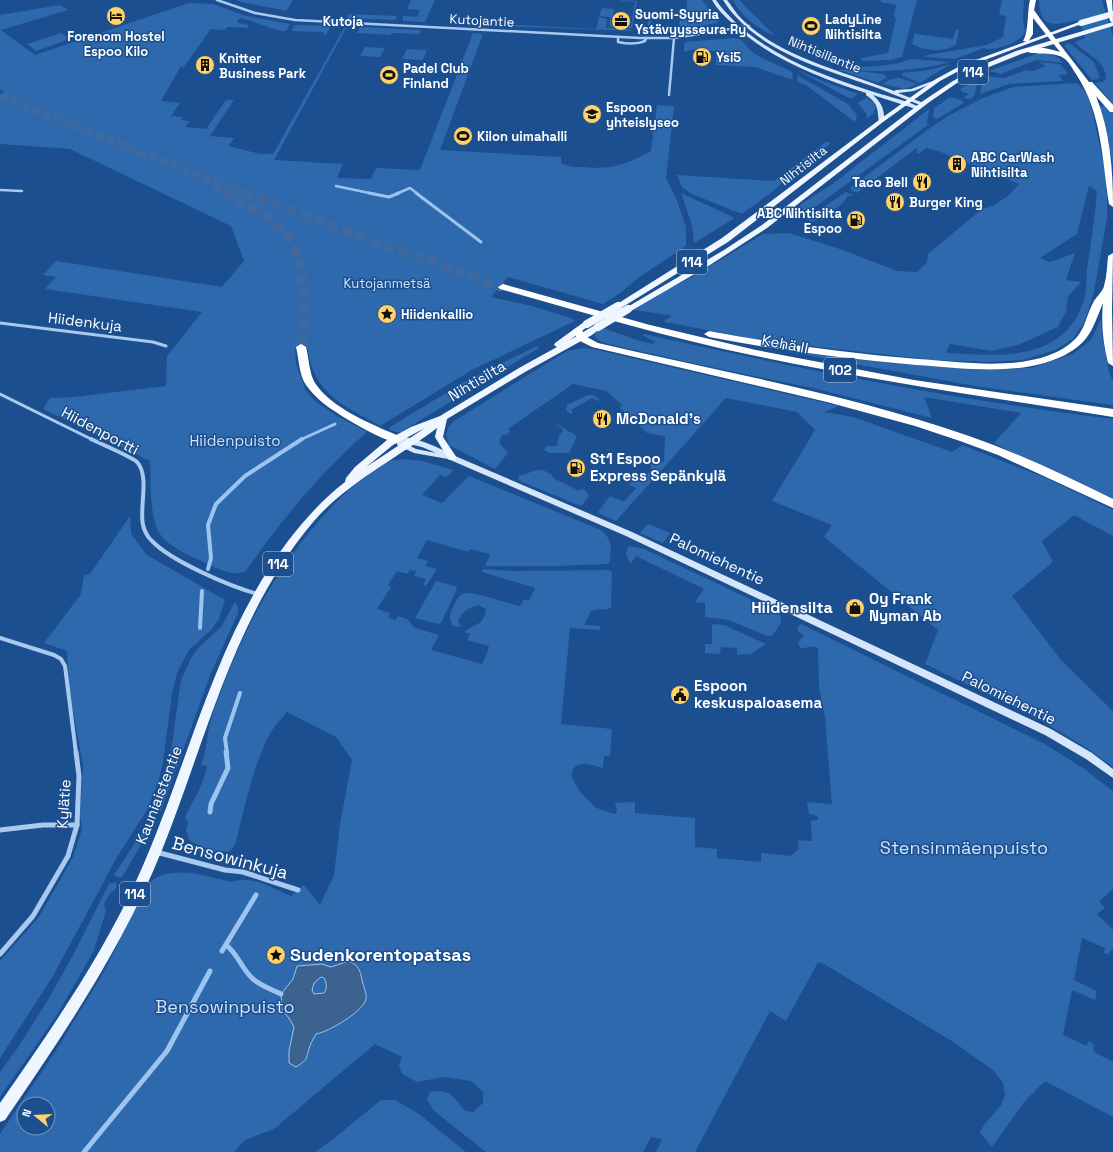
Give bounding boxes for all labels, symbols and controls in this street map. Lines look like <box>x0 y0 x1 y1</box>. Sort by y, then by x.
hotel icon: Forenom Hostel Espoo Kilo <box>105 5 127 27</box>
place label: Suomi-Syyria Ystävyysseura Ry <box>635 6 746 38</box>
street label: Kutojantie <box>449 10 515 31</box>
office icon: Suomi-Syyria Ystävyysseura Ry <box>610 10 632 32</box>
place label: LadyLine Nihtisilta <box>825 11 882 43</box>
district label: Kutoja <box>323 13 364 30</box>
sports icon: LadyLine Nihtisilta <box>800 15 822 37</box>
place label: Forenom Hostel Espoo Kilo <box>67 28 165 60</box>
street label: Nihtisillantie <box>786 32 864 77</box>
fuel station icon: Ysi5 <box>691 46 713 68</box>
place label: Ysi5 <box>716 49 741 66</box>
place label: Knitter Business Park <box>219 50 307 82</box>
building icon: Knitter Business Park <box>194 54 216 76</box>
place label: Padel Club Finland <box>403 60 469 92</box>
road number: 114 <box>958 60 988 84</box>
sports icon: Padel Club Finland <box>378 64 400 86</box>
place label: Espoon yhteislyseo <box>606 99 679 131</box>
school or university icon: Espoon yhteislyseo <box>581 103 603 125</box>
sports icon: Kilon uimahalli <box>452 125 474 147</box>
place label: Kilon uimahalli <box>477 128 567 145</box>
street label: Nihtisilta <box>776 141 831 189</box>
place label: ABC CarWash Nihtisilta <box>971 149 1054 181</box>
building icon: ABC CarWash Nihtisilta <box>946 153 968 175</box>
restaurant icon: Taco Bell <box>911 171 933 193</box>
place label: Taco Bell <box>852 174 908 191</box>
restaurant icon: Burger King <box>884 191 906 213</box>
place label: Burger King <box>909 194 983 211</box>
place label: ABC Nihtisilta Espoo <box>757 205 842 237</box>
fuel station icon: ABC Nihtisilta Espoo <box>845 209 867 231</box>
road number: 114 <box>677 250 707 274</box>
park label: Kutojanmetsä <box>343 275 431 292</box>
place icon: Hiidenkallio <box>376 303 398 325</box>
place label: Hiidenkallio <box>401 306 473 323</box>
street label: Hiidenkuja <box>47 308 124 336</box>
street label: Kehä II <box>760 330 810 357</box>
street label: Nihtisilta <box>444 356 509 405</box>
road number: 102 <box>824 358 856 382</box>
street label: Hiidenportti <box>58 402 142 459</box>
restaurant icon: McDonald's <box>591 408 613 430</box>
place label: McDonald's <box>616 409 701 428</box>
park label: Hiidenpuisto <box>189 431 281 450</box>
place label: St1 Espoo Express Sepänkylä <box>590 449 727 485</box>
fuel station icon: St1 Espoo Express Sepänkylä <box>565 457 587 479</box>
street label: Palomiehentie <box>667 528 768 589</box>
road number: 114 <box>263 552 293 576</box>
place label: Oy Frank Nyman Ab <box>869 589 942 625</box>
district label: Hiidensilta <box>751 597 833 618</box>
shop icon: Oy Frank Nyman Ab <box>844 597 866 619</box>
street label: Palomiehentie <box>959 667 1059 729</box>
place label: Espoon keskuspaloasema <box>694 676 822 712</box>
public building icon: Espoon keskuspaloasema <box>669 684 691 706</box>
street label: Kauniaistentie <box>131 743 186 847</box>
street label: Kylätie <box>52 779 75 829</box>
street label: Bensowinkuja <box>169 831 291 884</box>
park label: Stensinmäenpuisto <box>880 836 1048 859</box>
road number: 114 <box>120 882 150 906</box>
place label: Sudenkorentopatsas <box>290 943 471 966</box>
place icon: Sudenkorentopatsas <box>265 944 287 966</box>
park label: Bensowinpuisto <box>155 995 295 1018</box>
north arrow <box>16 1096 56 1136</box>
text: N <box>19 1107 34 1119</box>

